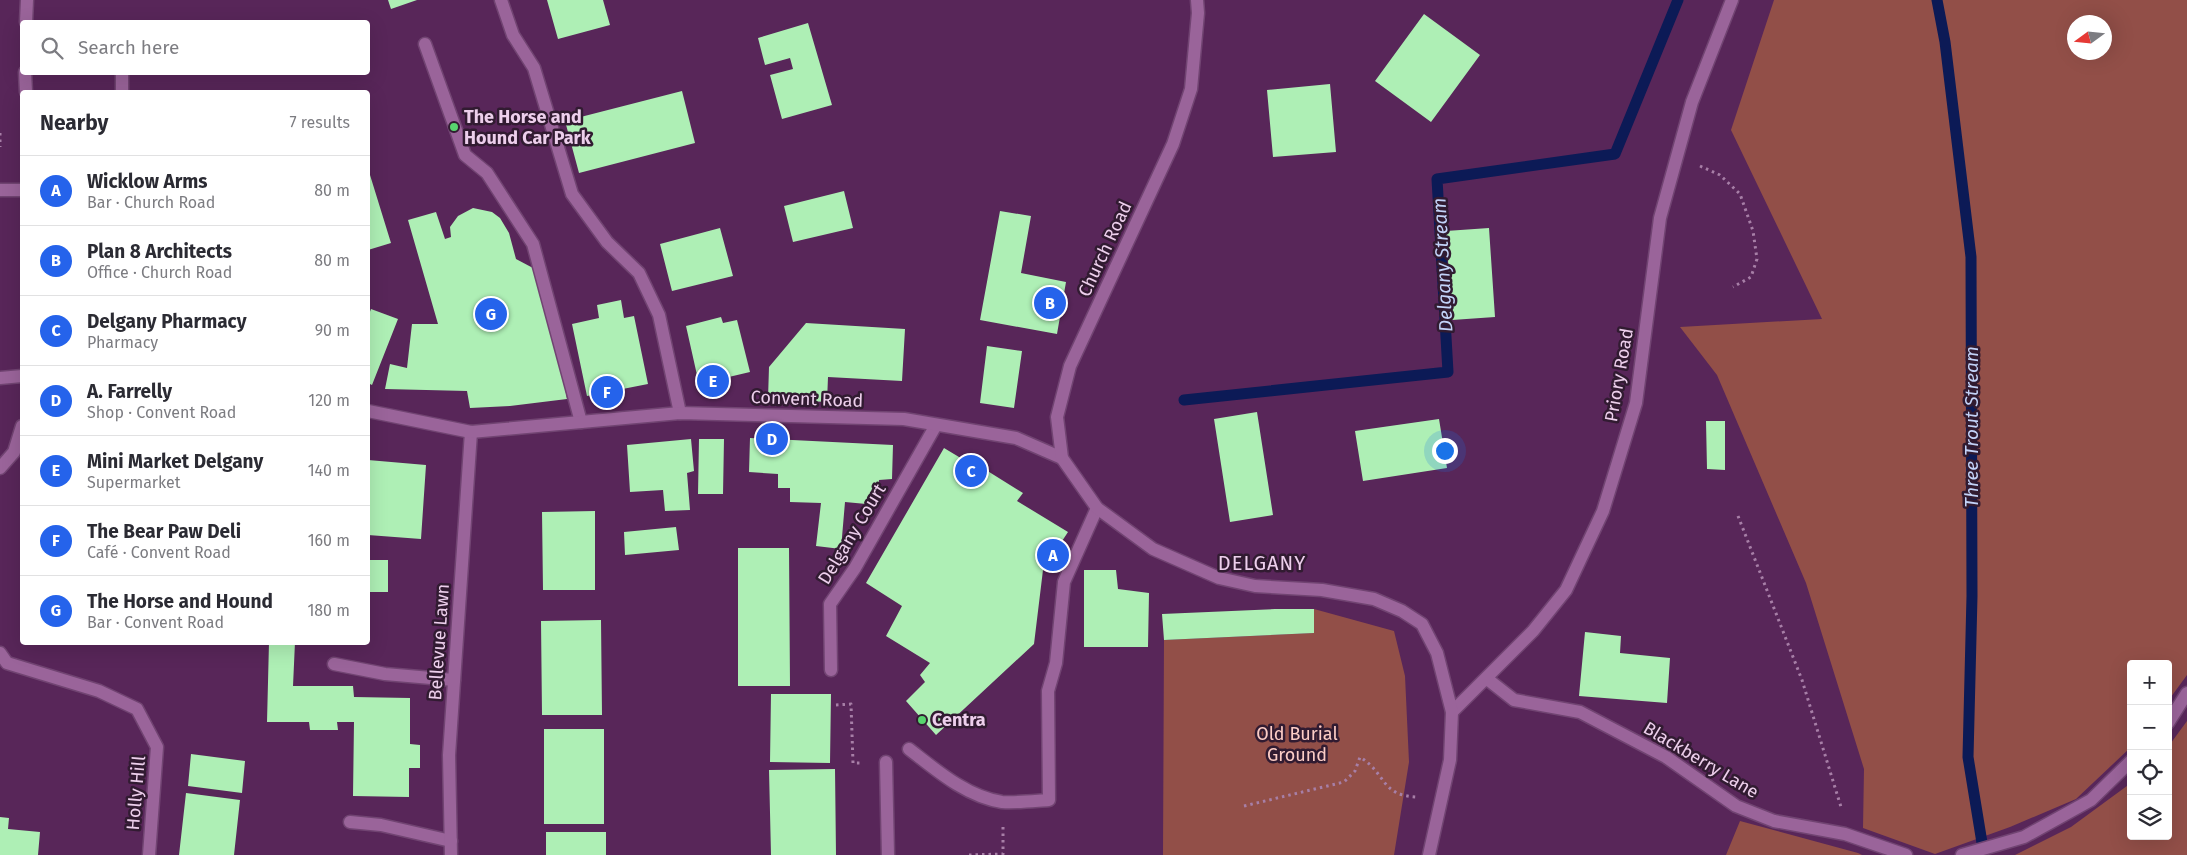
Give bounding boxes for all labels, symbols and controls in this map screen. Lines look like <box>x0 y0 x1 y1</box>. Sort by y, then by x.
north arrow <box>2067 15 2112 60</box>
search box <box>20 20 370 75</box>
icon: search <box>38 34 66 62</box>
text: Search here <box>78 36 179 59</box>
place label: The Horse and Hound Car Park <box>464 106 592 149</box>
text: Nearby <box>40 110 108 136</box>
text: 7 results <box>290 113 350 132</box>
marker: The Horse and Hound Car Park <box>448 121 460 133</box>
text: Wicklow Arms <box>87 170 207 193</box>
text: A <box>51 181 61 200</box>
text: 80 m <box>314 181 350 200</box>
text: Bar · Church Road <box>87 193 215 212</box>
water label: Delgany Stream <box>1427 197 1458 333</box>
street label: Church Road <box>1073 198 1137 300</box>
text: Plan 8 Architects <box>87 240 232 263</box>
text: B <box>51 251 61 270</box>
text: 80 m <box>314 251 350 270</box>
text: Office · Church Road <box>87 263 232 282</box>
pin: B <box>1034 284 1066 322</box>
pin: G <box>475 295 507 333</box>
text: Delgany Pharmacy <box>87 310 247 333</box>
text: C <box>51 321 61 340</box>
text: 90 m <box>315 321 350 340</box>
street label: Priory Road <box>1600 326 1638 424</box>
text: Pharmacy <box>87 333 158 352</box>
water label: Three Trout Stream <box>1960 346 1983 508</box>
pin: E <box>697 362 729 400</box>
pin: F <box>591 373 623 411</box>
text: A. Farrelly <box>87 380 172 403</box>
street label: Convent Road <box>750 386 864 412</box>
text: D <box>51 391 61 410</box>
text: 120 m <box>308 391 350 410</box>
text: Shop · Convent Road <box>87 403 236 422</box>
pin: D <box>756 420 788 458</box>
your location <box>1432 438 1458 464</box>
text: Mini Market Delgany <box>87 450 263 473</box>
pin: C <box>955 452 987 490</box>
text: E <box>52 461 60 480</box>
text: 140 m <box>308 461 350 480</box>
text: Supermarket <box>87 473 181 492</box>
street label: Delgany Court <box>813 479 891 588</box>
text: The Bear Paw Deli <box>87 520 241 543</box>
text: F <box>52 531 60 550</box>
text: 160 m <box>308 531 350 550</box>
pin: A <box>1037 536 1069 574</box>
text: Café · Convent Road <box>87 543 231 562</box>
district label: DELGANY <box>1218 551 1306 575</box>
street label: Bellevue Lawn <box>424 583 454 701</box>
text: The Horse and Hound <box>87 590 273 613</box>
text: G <box>51 601 61 620</box>
text: 180 m <box>307 601 350 620</box>
text: Bar · Convent Road <box>87 613 224 632</box>
map controls <box>2127 660 2172 840</box>
button: + <box>2127 660 2172 705</box>
button: − <box>2127 705 2172 750</box>
place label: Centra <box>932 709 986 731</box>
marker: Centra <box>916 714 928 726</box>
street label: Blackberry Lane <box>1639 717 1763 803</box>
park label: Old Burial Ground <box>1256 723 1338 766</box>
button: locate <box>2127 750 2172 795</box>
street label: Holly Hill <box>122 755 150 831</box>
button: layers <box>2127 795 2172 840</box>

